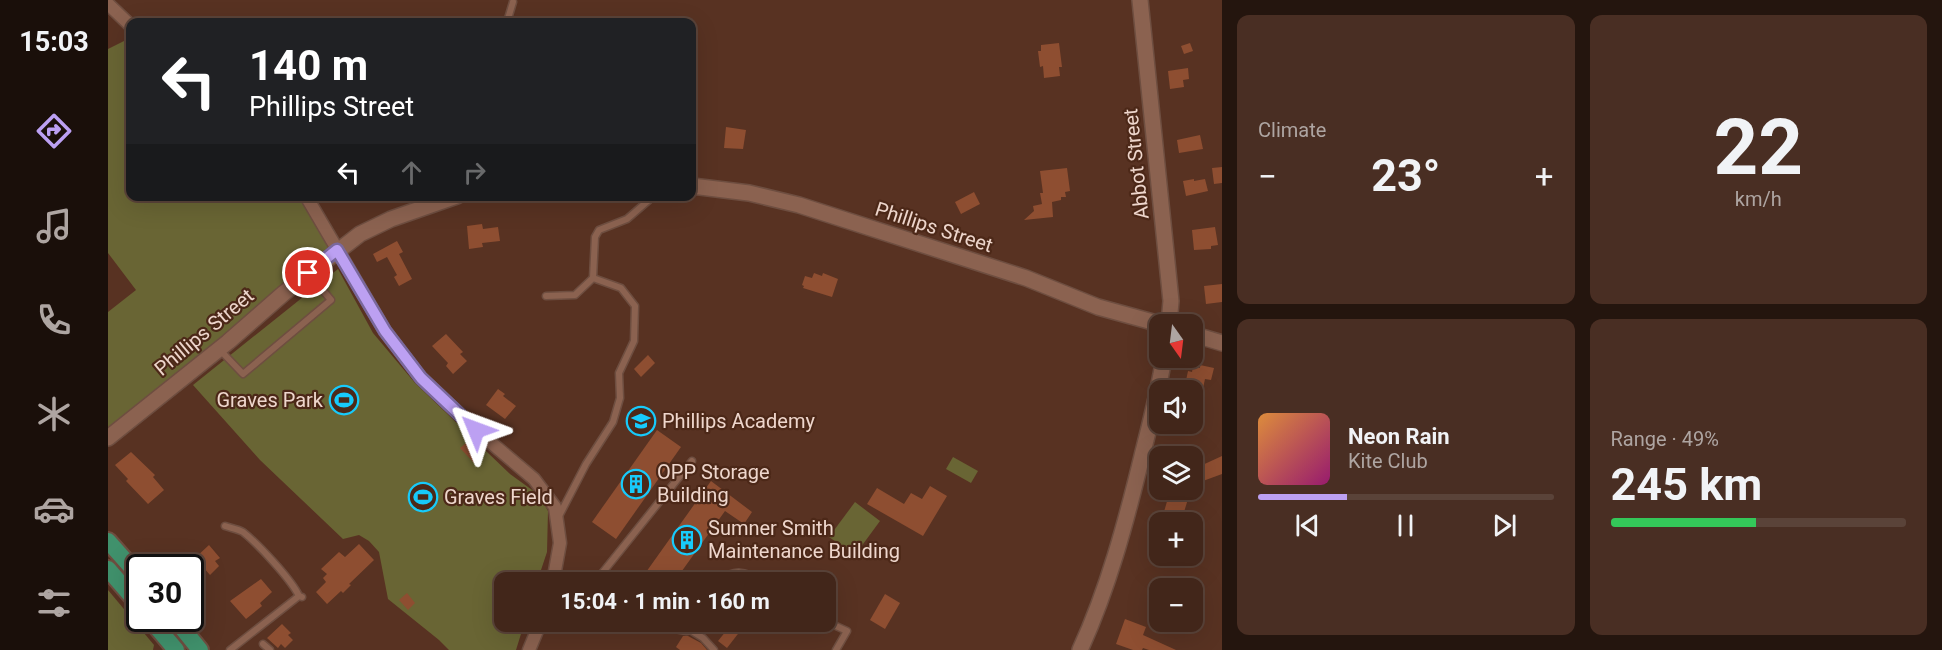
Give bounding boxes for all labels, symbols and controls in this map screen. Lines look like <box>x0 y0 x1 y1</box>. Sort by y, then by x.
text: 15:03 <box>19 26 89 58</box>
text: 140 m <box>249 41 368 90</box>
icon: left <box>150 42 228 120</box>
text: Phillips Street <box>249 91 414 123</box>
text: 22 <box>1713 102 1803 193</box>
street label: Abbot Street <box>1118 107 1154 221</box>
icon: directions <box>33 110 75 152</box>
text: Climate <box>1258 118 1326 142</box>
text: 23° <box>1371 149 1440 202</box>
icon: left <box>332 156 365 189</box>
icon: ahead <box>395 156 428 189</box>
icon: right <box>458 156 491 189</box>
text: − <box>1258 157 1277 196</box>
text: + <box>1535 157 1554 196</box>
text: km/h <box>1735 187 1782 211</box>
street label: Phillips Street <box>872 197 996 257</box>
icon: music <box>33 205 75 247</box>
pin <box>282 247 333 298</box>
icon: arrive <box>291 256 324 289</box>
street label: Phillips Street <box>149 283 259 381</box>
icon: phone <box>33 299 75 341</box>
north arrow <box>1149 314 1203 368</box>
map controls <box>1149 314 1203 632</box>
button: sound <box>1149 380 1203 434</box>
sports icon: Graves Park <box>328 384 360 416</box>
place label: Graves Park <box>217 388 324 412</box>
icon: climate <box>33 393 75 435</box>
position arrow <box>444 398 508 462</box>
school or university icon: Phillips Academy <box>625 405 657 437</box>
place label: Phillips Academy <box>662 409 815 433</box>
text: Neon Rain <box>1348 424 1450 449</box>
text: Range · 49% <box>1611 427 1719 451</box>
button: layers <box>1149 446 1203 500</box>
text: Kite Club <box>1348 449 1428 473</box>
text: 245 km <box>1611 458 1762 511</box>
place label: OPP Storage Building <box>657 460 770 507</box>
building icon: OPP Storage Building <box>620 468 652 500</box>
sports icon: Graves Field <box>407 481 439 513</box>
place label: Graves Field <box>444 485 553 509</box>
icon: car <box>33 488 75 530</box>
icon: previous <box>1291 509 1324 542</box>
icon: pause <box>1389 509 1422 542</box>
icon: next <box>1488 509 1521 542</box>
button: + <box>1149 512 1203 566</box>
place label: Sumner Smith Maintenance Building <box>708 516 900 563</box>
building icon: Sumner Smith Maintenance Building <box>671 524 703 556</box>
speed limit sign: 30 <box>126 554 204 632</box>
button: − <box>1149 578 1203 632</box>
icon: filters <box>33 582 75 624</box>
text: 15:04 · 1 min · 160 m <box>560 589 770 614</box>

